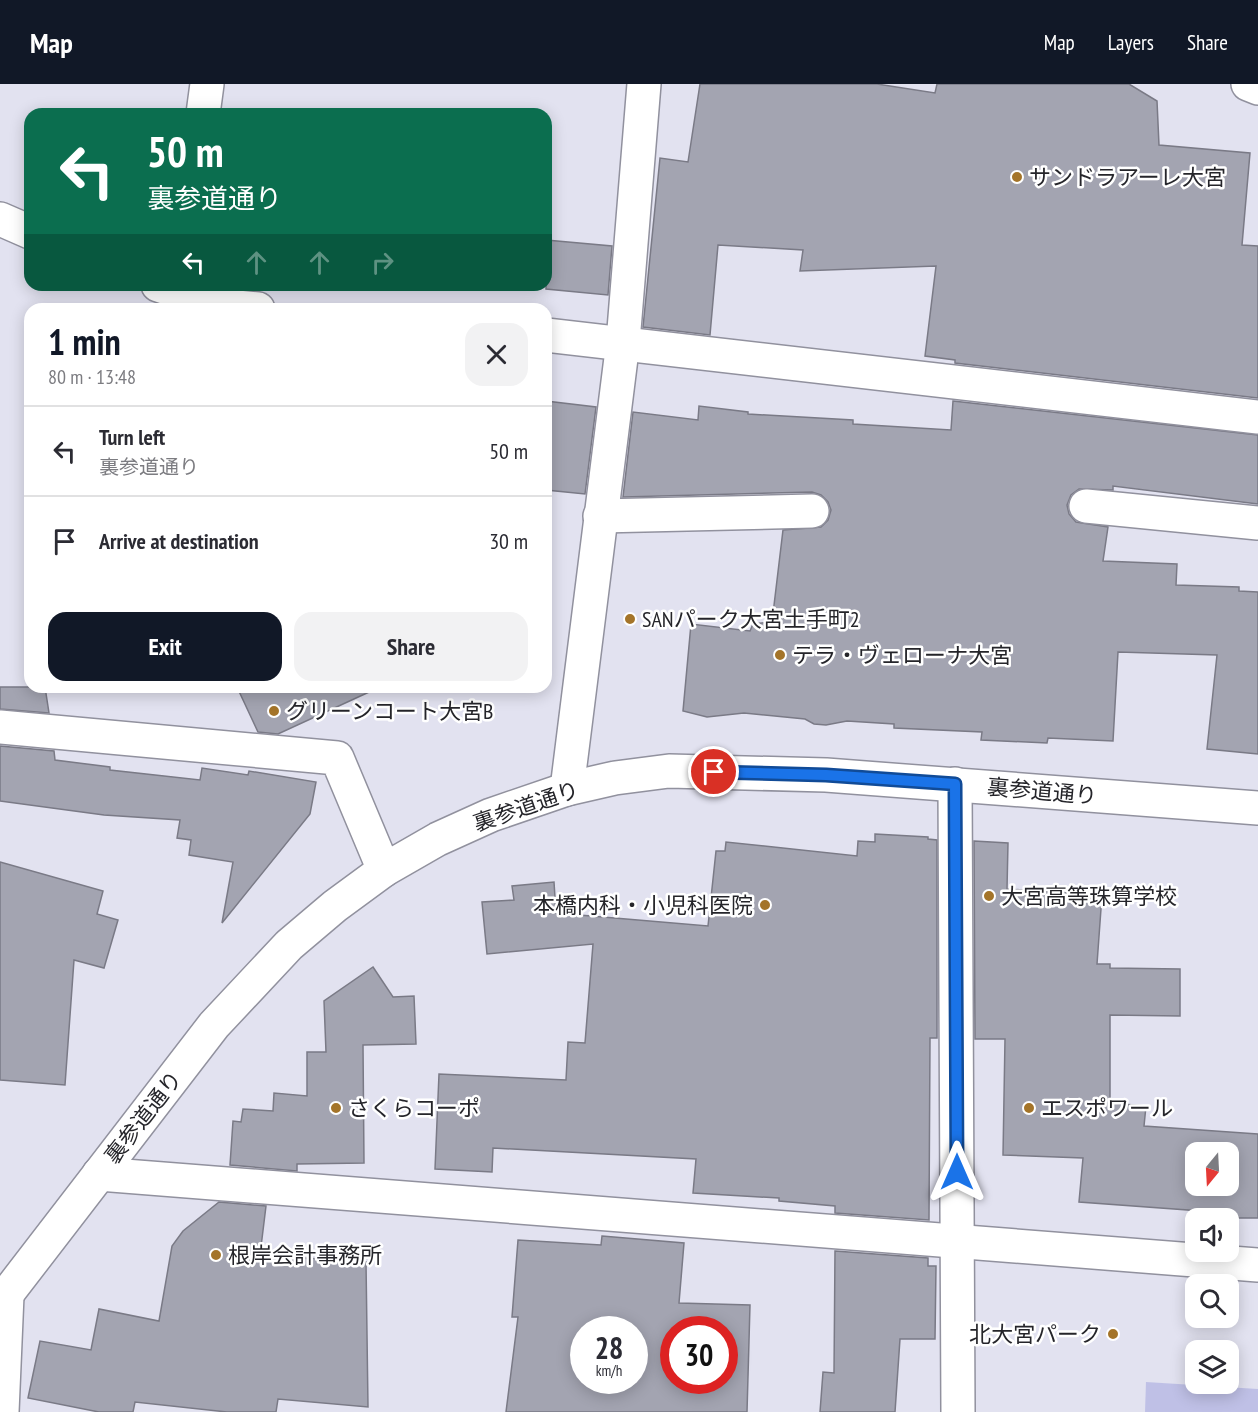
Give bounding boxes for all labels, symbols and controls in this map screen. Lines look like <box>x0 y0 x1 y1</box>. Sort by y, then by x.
text: Map <box>30 24 73 61</box>
text: Map <box>1044 29 1075 56</box>
text: Layers <box>1108 29 1154 56</box>
text: Share <box>1187 29 1228 56</box>
text: 50 m <box>147 124 224 179</box>
icon: left <box>48 132 126 210</box>
place label: サンドラアーレ大宮 <box>1029 163 1226 191</box>
marker: サンドラアーレ大宮 <box>1010 170 1024 184</box>
text: 裏参道通り <box>147 181 282 215</box>
icon: left <box>177 246 210 279</box>
icon: ahead <box>240 246 273 279</box>
icon: ahead <box>303 246 336 279</box>
icon: right <box>366 246 399 279</box>
text: 1 min <box>48 318 121 365</box>
button: close <box>465 323 528 386</box>
text: 80 m · 13:48 <box>48 364 136 390</box>
text: Turn left <box>99 423 165 451</box>
icon: left <box>48 435 81 468</box>
text: 50 m <box>489 437 528 465</box>
text: 裏参道通り <box>99 454 199 480</box>
icon: arrive <box>48 525 81 558</box>
text: Arrive at destination <box>99 527 259 555</box>
text: 30 m <box>489 527 528 555</box>
place label: SANパーク大宮土手町2 <box>642 605 860 633</box>
button: Exit <box>48 612 282 681</box>
button: Share <box>294 612 528 681</box>
marker: SANパーク大宮土手町2 <box>623 612 637 626</box>
place label: テラ・ヴェローナ大宮 <box>792 641 1012 669</box>
marker: テラ・ヴェローナ大宮 <box>773 648 787 662</box>
place label: グリーンコート大宮B <box>286 697 493 725</box>
marker: グリーンコート大宮B <box>267 704 281 718</box>
pin <box>688 746 739 797</box>
icon: arrive <box>697 755 730 788</box>
street label: 裏参道通り <box>986 772 1098 810</box>
street label: 裏参道通り <box>469 775 583 837</box>
place label: 大宮高等珠算学校 <box>1001 882 1177 910</box>
marker: 大宮高等珠算学校 <box>982 889 996 903</box>
place label: 本橋内科・小児科医院 <box>533 891 753 919</box>
marker: 本橋内科・小児科医院 <box>758 898 772 912</box>
street label: 裏参道通り <box>98 1065 188 1169</box>
place label: さくらコーポ <box>348 1094 480 1122</box>
place label: エスポワール <box>1041 1094 1173 1122</box>
marker: さくらコーポ <box>329 1101 343 1115</box>
marker: エスポワール <box>1022 1101 1036 1115</box>
position arrow <box>925 1140 989 1204</box>
north arrow <box>1185 1142 1239 1196</box>
map controls <box>1185 1142 1239 1394</box>
button: sound <box>1185 1208 1239 1262</box>
place label: 根岸会計事務所 <box>228 1241 382 1269</box>
marker: 根岸会計事務所 <box>209 1248 223 1262</box>
button: search <box>1185 1274 1239 1328</box>
speed limit sign: 30 <box>660 1316 738 1394</box>
place label: 北大宮パーク <box>969 1320 1101 1348</box>
marker: 北大宮パーク <box>1106 1327 1120 1341</box>
text: 28 <box>595 1328 623 1367</box>
button: layers <box>1185 1340 1239 1394</box>
text: km/h <box>596 1361 622 1380</box>

